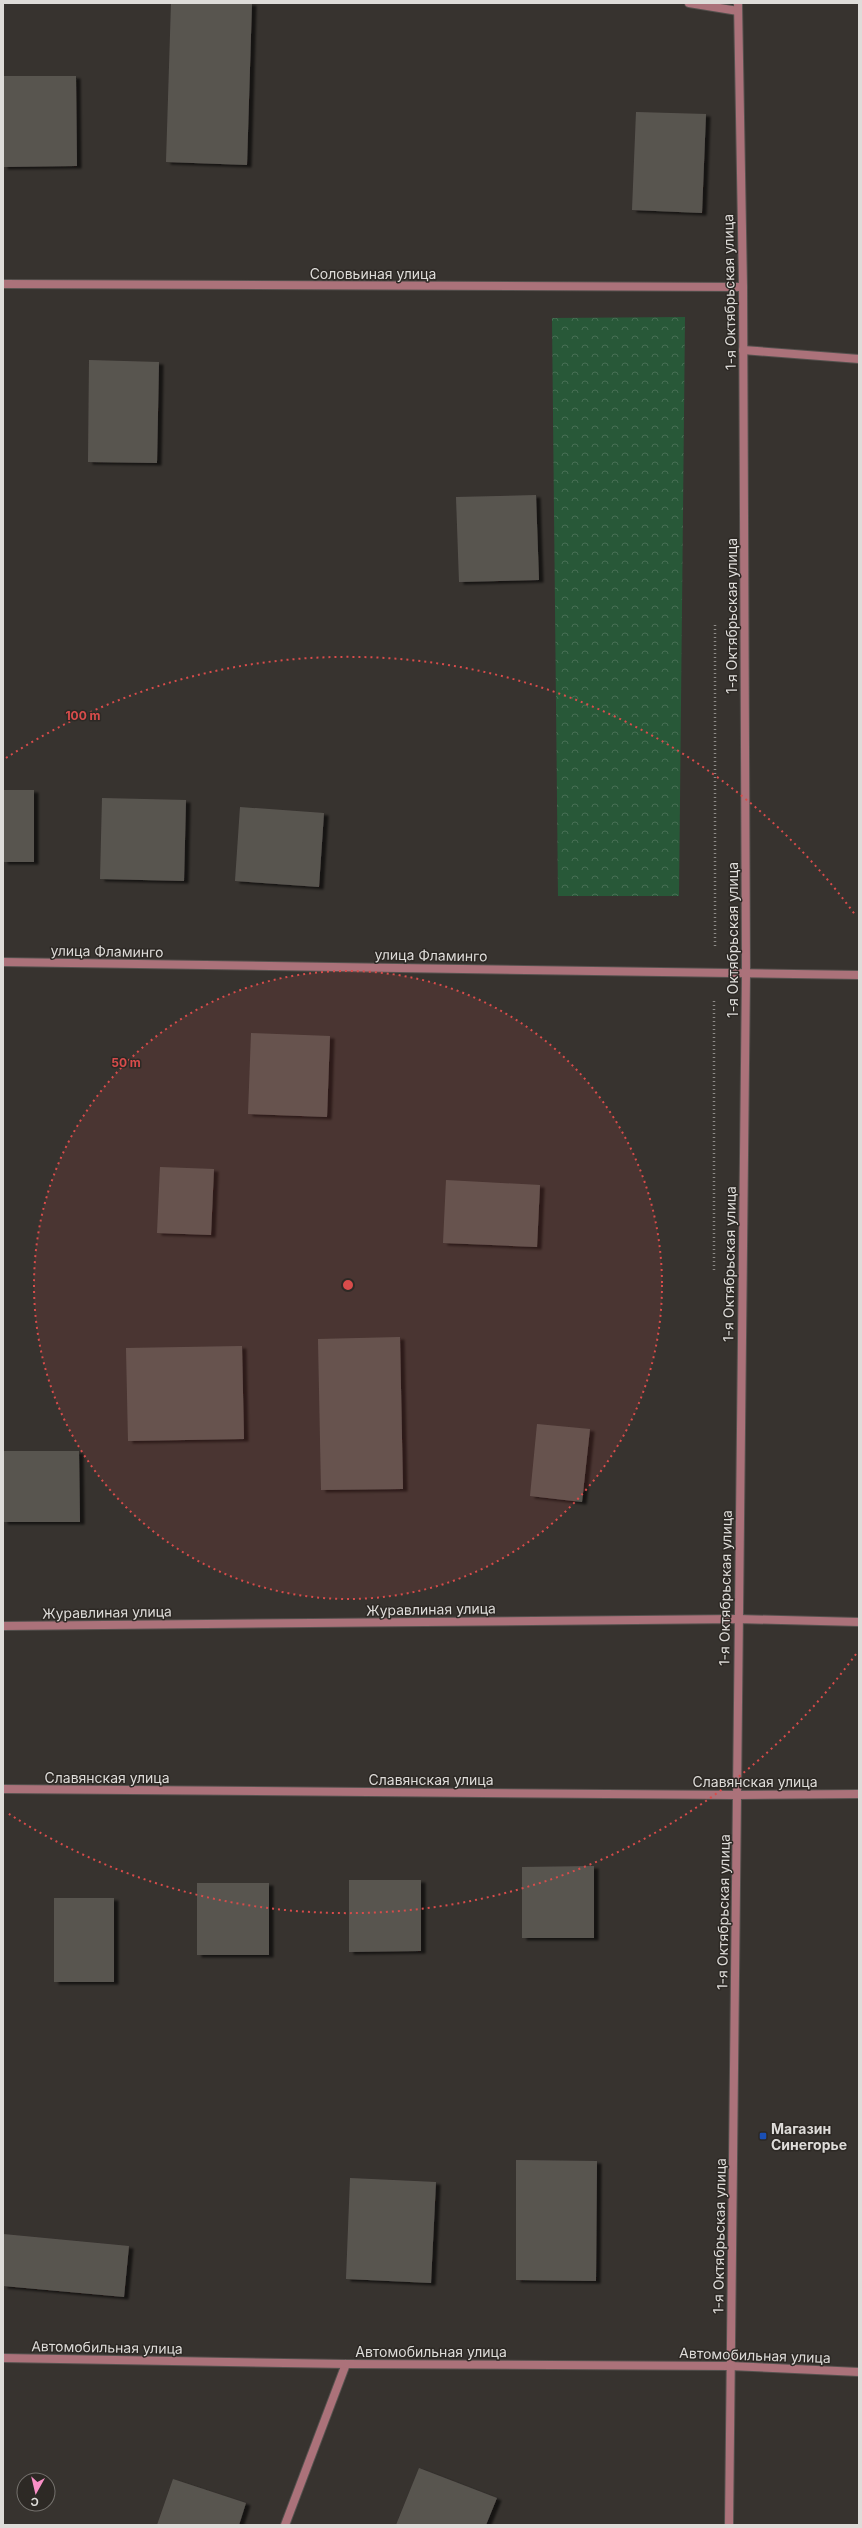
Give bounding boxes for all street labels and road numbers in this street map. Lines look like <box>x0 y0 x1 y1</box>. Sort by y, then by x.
street label: 1-я Октябрьская улица <box>719 214 739 370</box>
street label: Соловьиная улица <box>310 265 436 282</box>
street label: 1-я Октябрьская улица <box>723 538 740 694</box>
street label: 1-я Октябрьская улица <box>724 862 741 1018</box>
street label: улица Фламинго <box>50 942 164 960</box>
street label: улица Фламинго <box>374 946 488 964</box>
street label: 1-я Октябрьская улица <box>719 1186 739 1342</box>
street label: 1-я Октябрьская улица <box>715 1510 735 1666</box>
street label: Журавлиная улица <box>366 1599 496 1619</box>
street label: Журавлиная улица <box>42 1602 172 1622</box>
street label: Славянская улица <box>44 1769 170 1786</box>
street label: Славянская улица <box>368 1771 494 1788</box>
street label: Славянская улица <box>692 1773 818 1790</box>
street label: 1-я Октябрьская улица <box>713 1834 733 1990</box>
street label: 1-я Октябрьская улица <box>709 2158 729 2314</box>
street label: Автомобильная улица <box>31 2337 183 2357</box>
street label: Автомобильная улица <box>355 2343 507 2360</box>
street label: Автомобильная улица <box>679 2344 831 2366</box>

